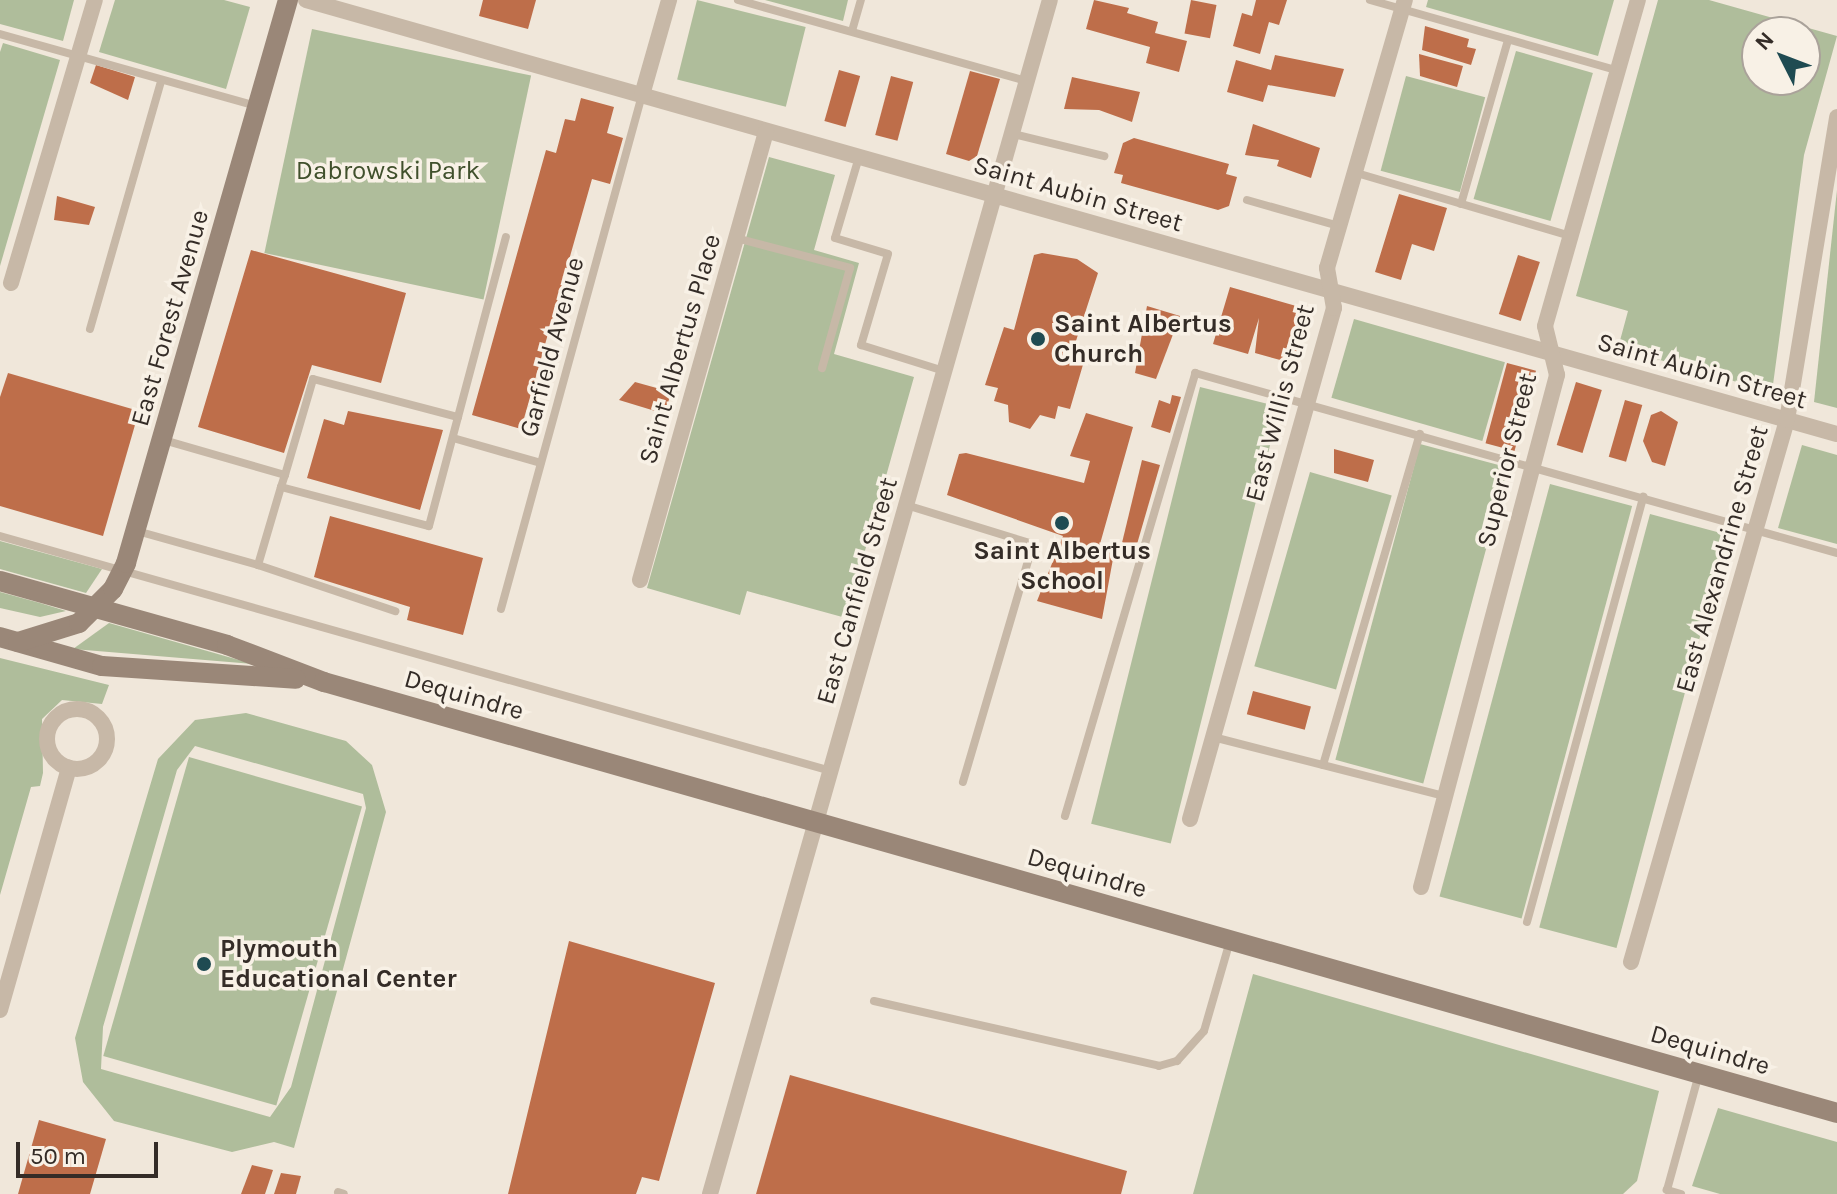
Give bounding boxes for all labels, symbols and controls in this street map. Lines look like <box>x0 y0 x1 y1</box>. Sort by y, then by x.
north arrow <box>1741 16 1821 96</box>
text: N <box>1750 27 1780 56</box>
street label: Saint Aubin Street <box>970 149 1186 239</box>
park label: Dabrowski Park <box>296 155 480 187</box>
street label: East Forest Avenue <box>124 206 216 430</box>
street label: Saint Albertus Place <box>632 230 728 468</box>
street label: Garfield Avenue <box>513 254 591 440</box>
street label: East Willis Street <box>1239 301 1321 505</box>
place label: Saint Albertus Church <box>1054 308 1232 370</box>
street label: Saint Aubin Street <box>1594 326 1810 416</box>
marker: Saint Albertus Church <box>1029 330 1047 348</box>
street label: Superior Street <box>1470 370 1544 550</box>
street label: East Alexandrine Street <box>1669 422 1775 696</box>
street label: East Canfield Street <box>810 474 904 708</box>
marker: Saint Albertus School <box>1053 514 1071 532</box>
place label: Saint Albertus School <box>973 535 1151 596</box>
street label: Dequindre <box>401 663 527 727</box>
street label: Dequindre <box>1024 841 1150 905</box>
place label: Plymouth Educational Center <box>220 933 457 994</box>
marker: Plymouth Educational Center <box>195 955 213 973</box>
street label: Dequindre <box>1647 1018 1773 1082</box>
scale bar <box>20 1126 162 1176</box>
text: 50 m <box>30 1142 86 1170</box>

